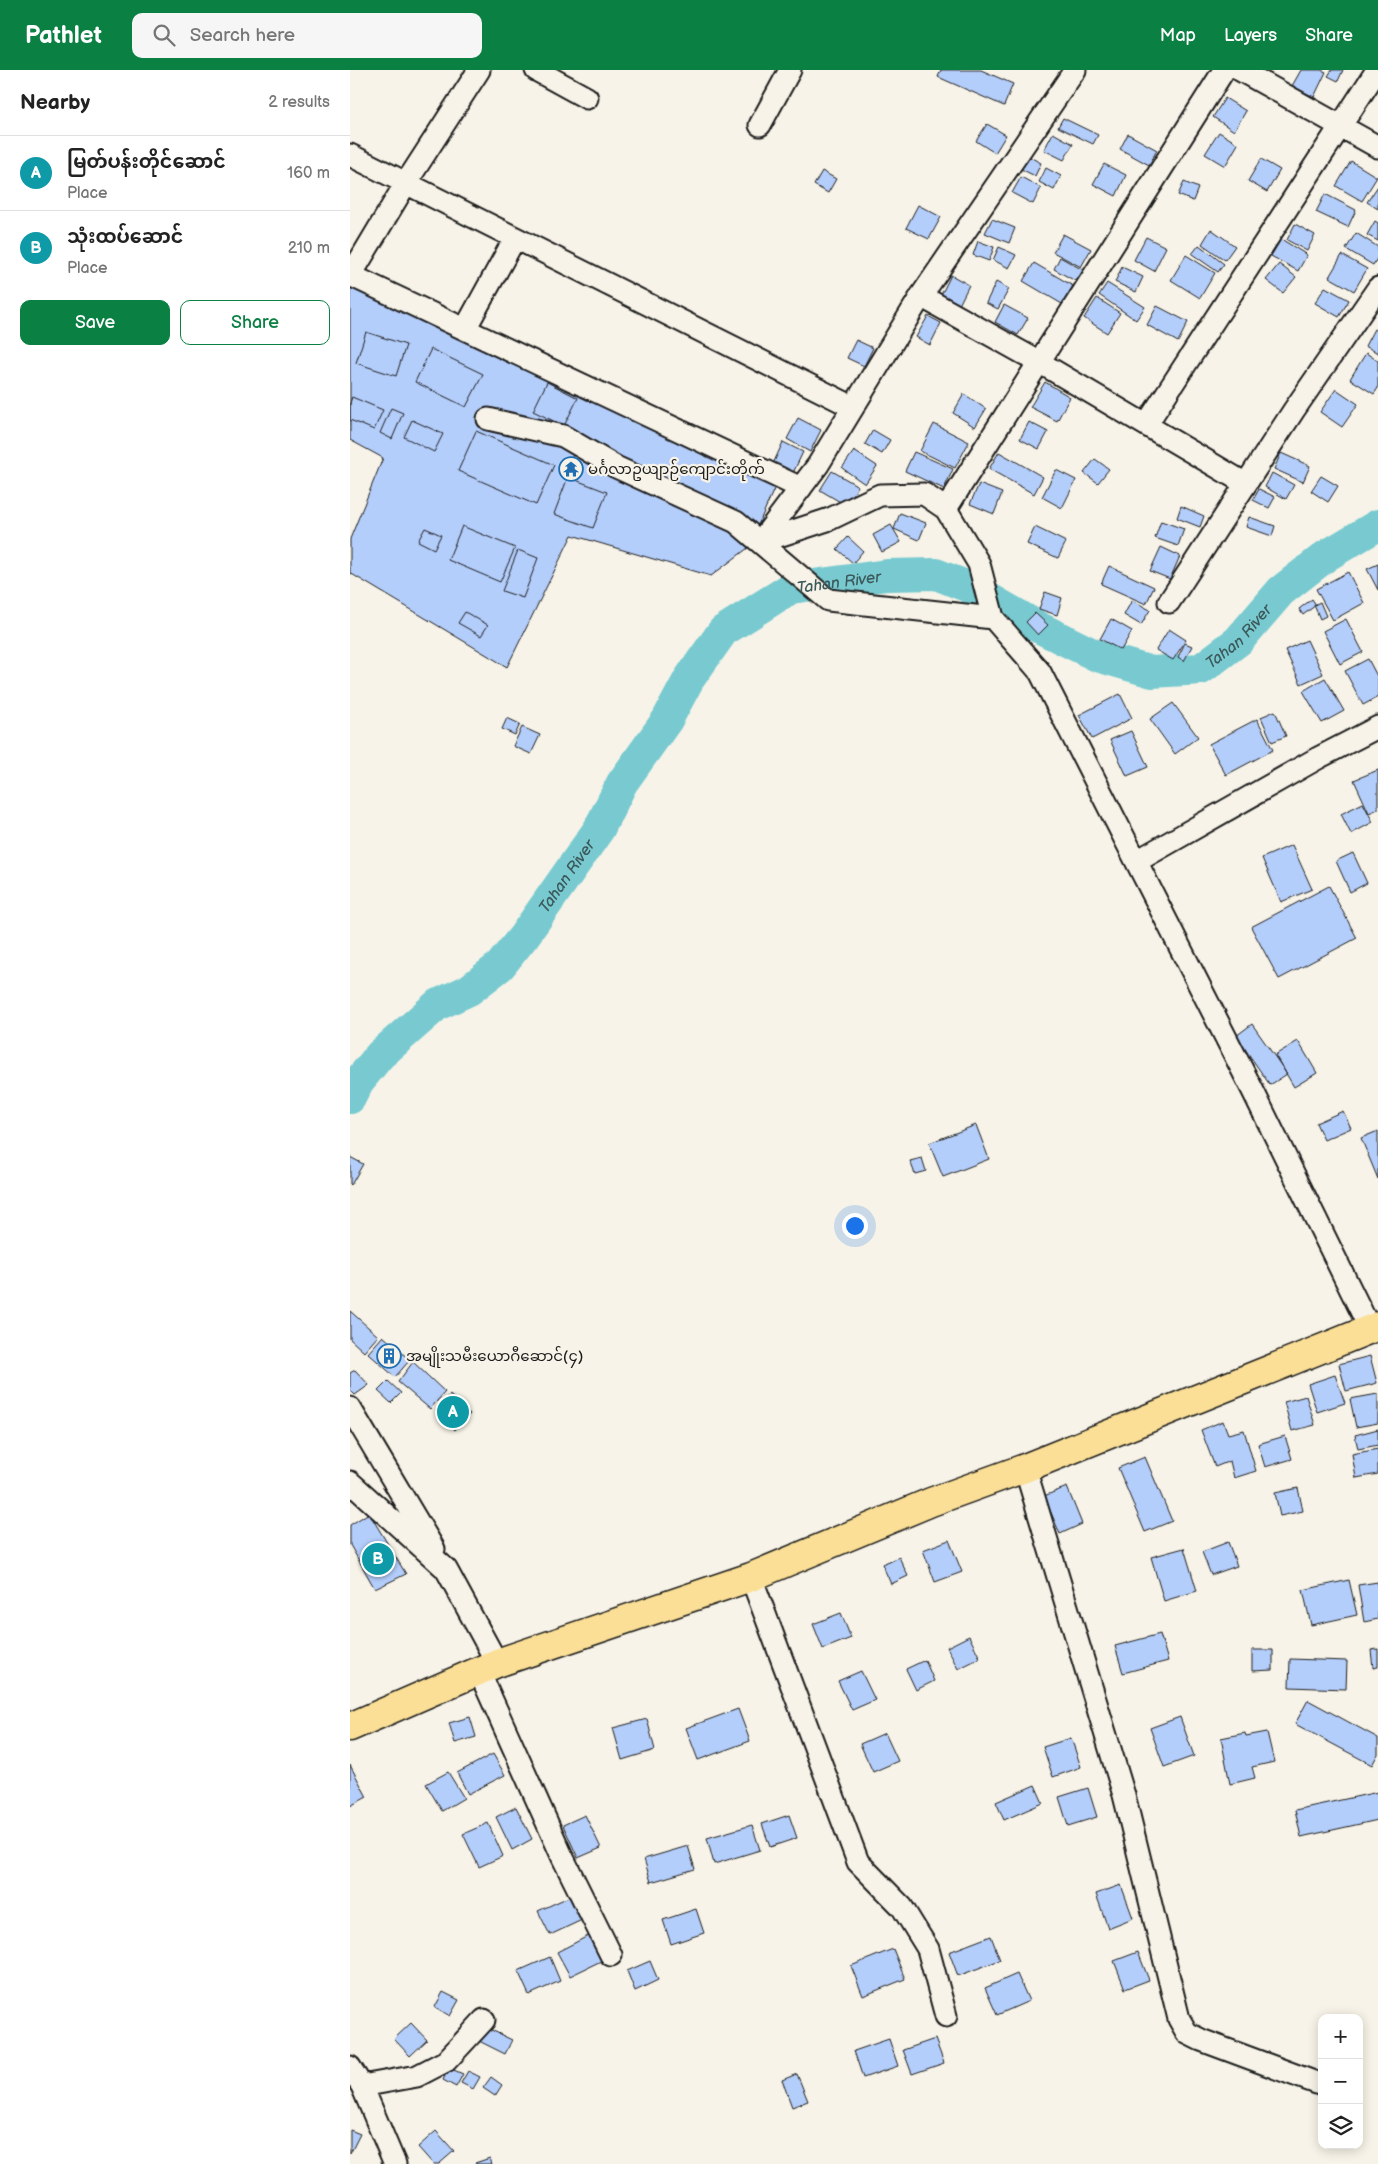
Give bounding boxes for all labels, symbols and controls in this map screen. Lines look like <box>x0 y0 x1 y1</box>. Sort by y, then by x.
search box <box>132 13 482 58</box>
text: Pathlet <box>25 21 102 50</box>
icon: search <box>150 21 178 49</box>
text: Search here <box>190 24 295 47</box>
text: Map <box>1160 25 1196 46</box>
text: Layers <box>1224 25 1277 46</box>
text: Share <box>1305 25 1353 46</box>
text: Nearby <box>20 90 90 115</box>
text: 2 results <box>268 93 330 112</box>
text: မြတ်ပန်းတိုင်ဆောင် <box>67 151 226 174</box>
text: A <box>31 164 41 183</box>
text: 160 m <box>287 164 330 183</box>
text: Place <box>67 184 108 203</box>
text: သုံးထပ်ဆောင် <box>67 226 183 249</box>
text: B <box>30 239 42 258</box>
text: 210 m <box>288 239 330 258</box>
text: Place <box>67 259 108 278</box>
button: Save <box>20 300 170 345</box>
button: Share <box>180 300 330 345</box>
temple icon: မင်္ဂလာဥယျာဉ်ကျောင်းတိုက် <box>558 456 584 482</box>
place label: မင်္ဂလာဥယျာဉ်ကျောင်းတိုက် <box>588 459 765 481</box>
water label: Tahan River <box>796 568 883 598</box>
water label: Tahan River <box>1202 600 1277 673</box>
water label: Tahan River <box>535 836 600 917</box>
your location <box>842 1213 868 1239</box>
building icon: အမျိုးသမီးယောဂီဆောင်(၄) <box>376 1343 402 1369</box>
place label: အမျိုးသမီးယောဂီဆောင်(၄) <box>406 1346 583 1368</box>
pin: A <box>437 1393 469 1431</box>
pin: B <box>362 1540 394 1578</box>
map controls <box>1318 2014 1363 2149</box>
button: + <box>1318 2014 1363 2059</box>
button: − <box>1318 2059 1363 2104</box>
button: layers <box>1318 2104 1363 2149</box>

